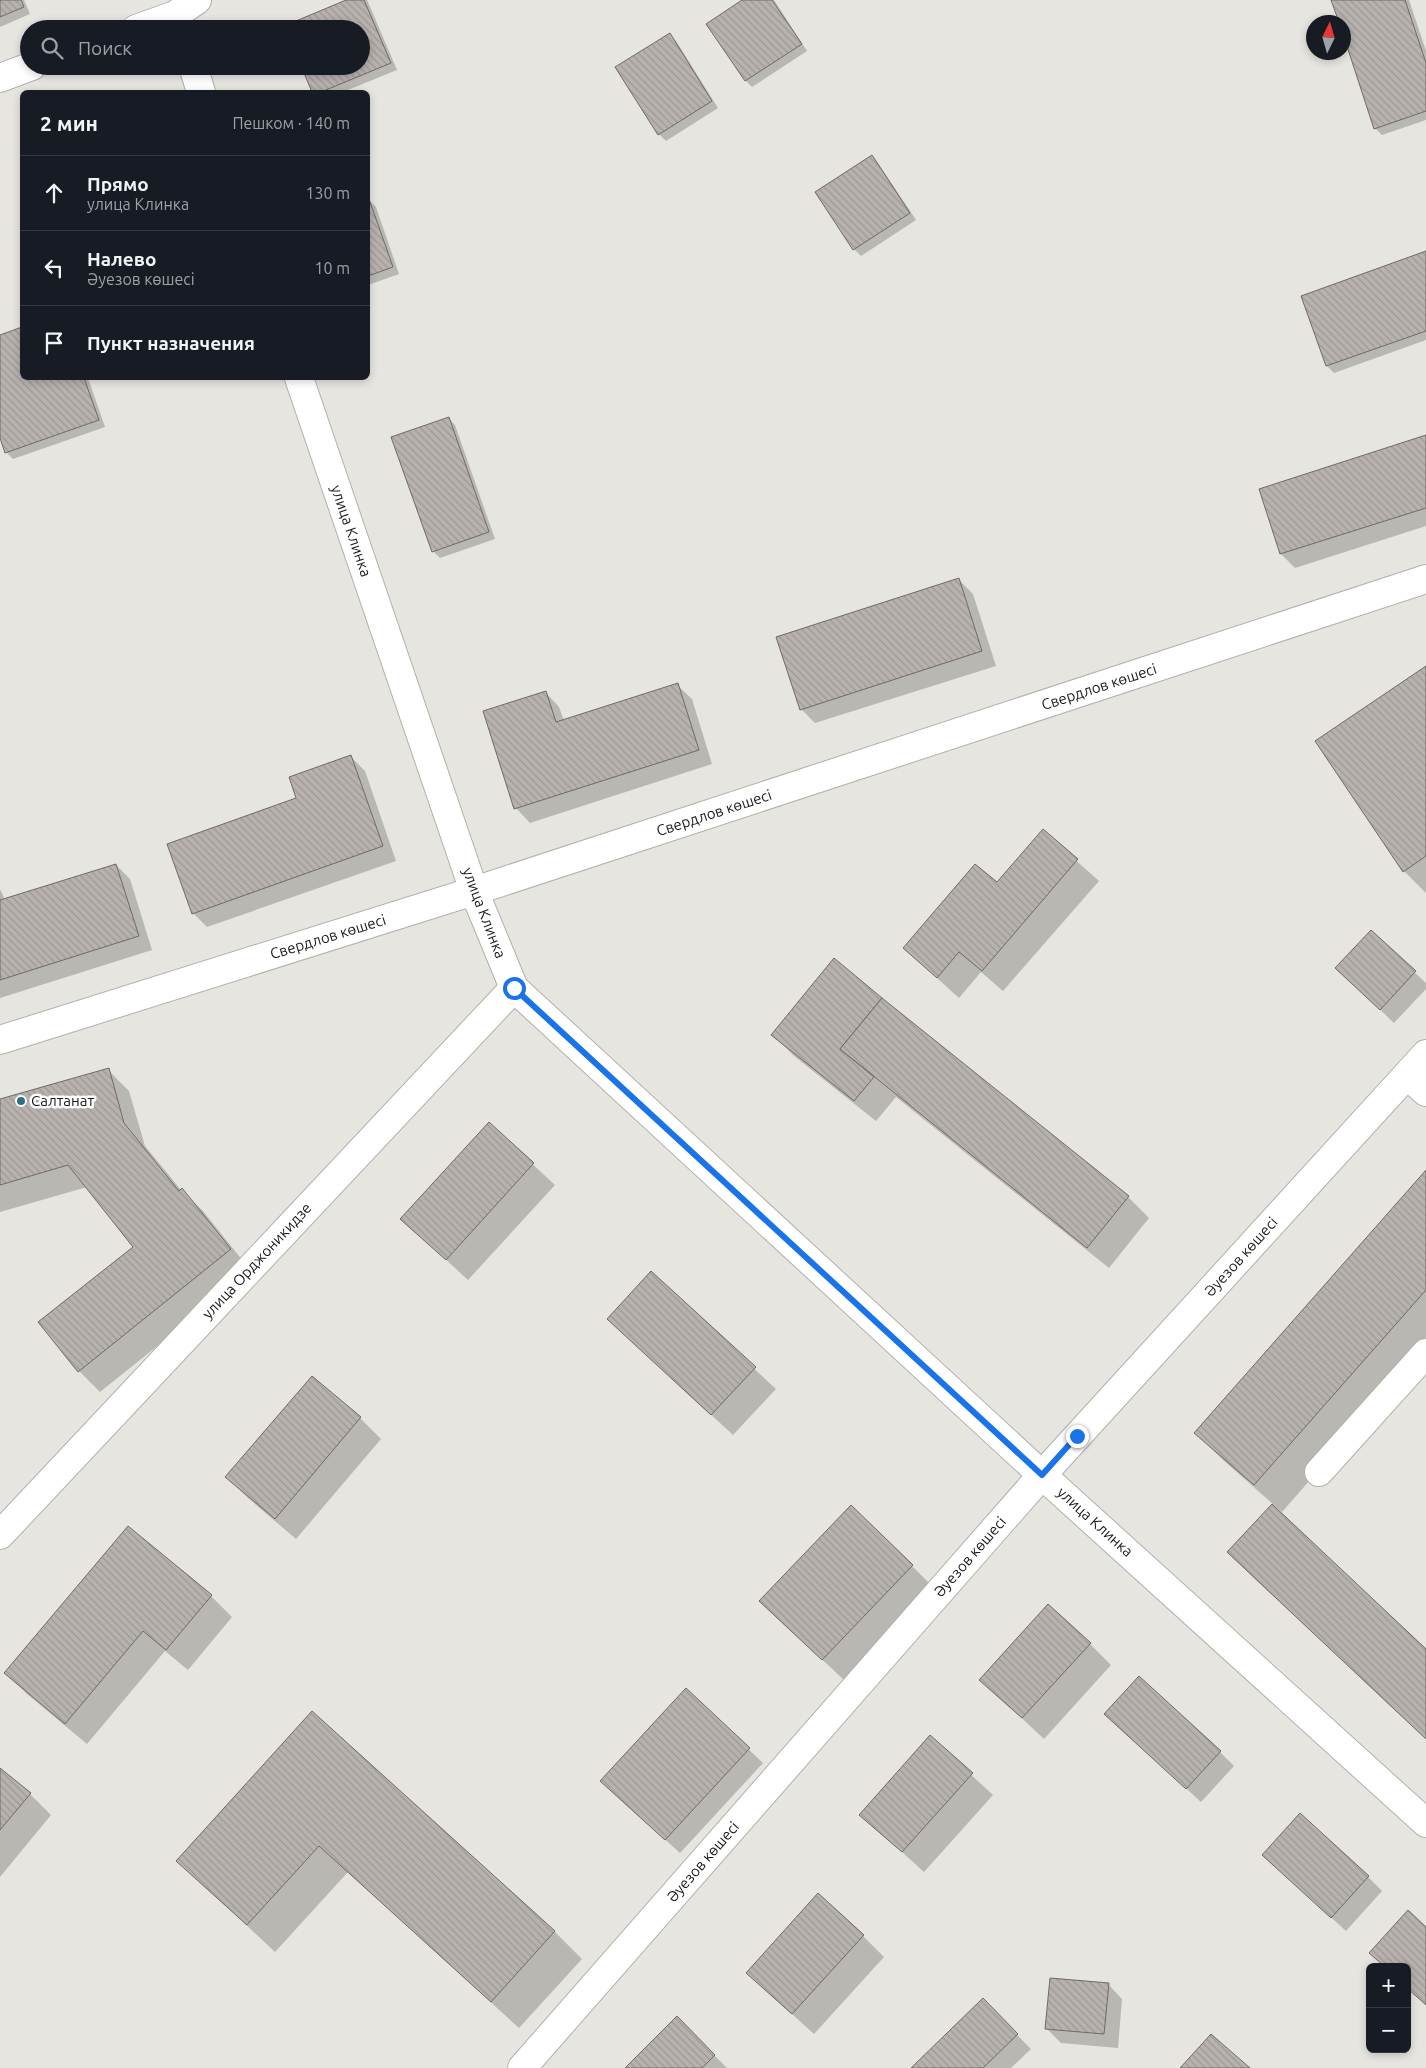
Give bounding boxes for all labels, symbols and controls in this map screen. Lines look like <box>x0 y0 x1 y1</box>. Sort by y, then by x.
north arrow <box>1306 15 1351 60</box>
search box <box>20 20 370 75</box>
icon: search <box>38 34 66 62</box>
text: Поиск <box>78 37 132 59</box>
text: 2 мин <box>40 111 98 135</box>
text: Пешком · 140 m <box>232 114 350 132</box>
text: Прямо <box>87 173 149 195</box>
icon: ahead <box>40 179 68 207</box>
text: 130 m <box>305 184 350 202</box>
text: улица Клинка <box>87 195 189 213</box>
text: Налево <box>87 248 156 270</box>
icon: left <box>40 254 68 282</box>
text: 10 m <box>314 259 350 277</box>
text: Әуезов көшесі <box>87 270 195 288</box>
icon: arrive <box>40 329 68 357</box>
text: Пункт назначения <box>87 332 255 354</box>
street label: улица Клинка <box>328 483 375 579</box>
street label: Свердлов көшесі <box>1039 660 1159 713</box>
street label: Свердлов көшесі <box>654 786 774 839</box>
street label: улица Клинка <box>459 865 510 961</box>
street label: Свердлов көшесі <box>268 911 388 962</box>
route start <box>503 977 526 1000</box>
place label: Салтанат <box>31 1092 95 1109</box>
marker: Салтанат <box>15 1095 27 1107</box>
street label: улица Орджоникидзе <box>199 1199 315 1322</box>
street label: Әуезов көшесі <box>1201 1213 1281 1300</box>
route end <box>1066 1425 1089 1448</box>
street label: улица Клинка <box>1054 1483 1137 1560</box>
street label: Әуезов көшесі <box>930 1513 1009 1600</box>
street label: Әуезов көшесі <box>663 1818 742 1905</box>
map controls <box>1366 1963 1411 2053</box>
button: + <box>1366 1963 1411 2008</box>
button: − <box>1366 2008 1411 2053</box>

